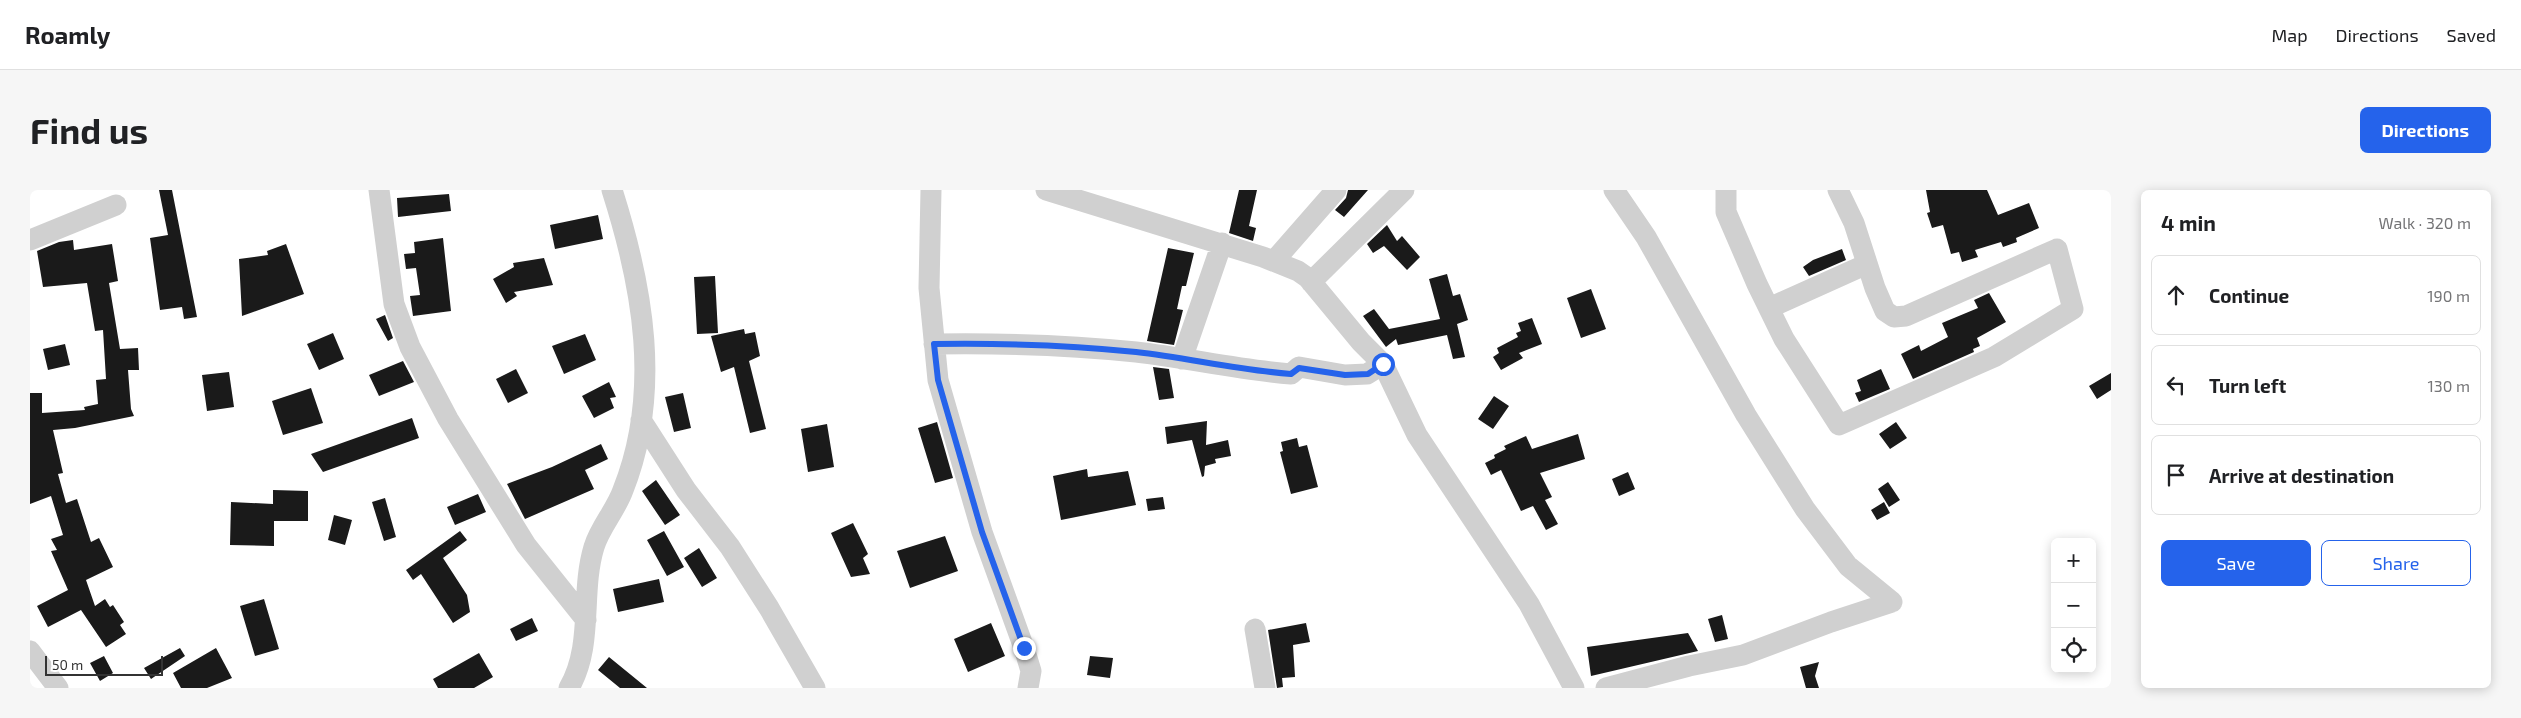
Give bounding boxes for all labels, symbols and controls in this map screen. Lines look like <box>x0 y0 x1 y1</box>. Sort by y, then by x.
text: Roamly <box>25 20 110 49</box>
text: Map <box>2271 24 2308 46</box>
text: Directions <box>2336 24 2419 46</box>
text: Saved <box>2447 24 2496 46</box>
button: Directions <box>2360 107 2491 153</box>
text: Find us <box>30 109 148 151</box>
text: 4 min <box>2161 210 2216 235</box>
text: Walk · 320 m <box>2378 213 2471 232</box>
icon: ahead <box>2162 281 2190 309</box>
text: Continue <box>2209 284 2289 307</box>
text: 190 m <box>2427 286 2470 305</box>
route start <box>1372 353 1395 376</box>
icon: left <box>2162 371 2190 399</box>
text: Turn left <box>2209 374 2286 397</box>
text: 130 m <box>2428 376 2470 395</box>
icon: arrive <box>2162 461 2190 489</box>
text: Arrive at destination <box>2209 464 2394 487</box>
map controls <box>2051 538 2096 673</box>
button: + <box>2051 538 2096 583</box>
button: Save <box>2161 540 2311 586</box>
button: Share <box>2321 540 2471 586</box>
button: − <box>2051 583 2096 628</box>
button: locate <box>2051 628 2096 673</box>
route end <box>1013 637 1036 660</box>
scale bar <box>45 653 162 676</box>
text: 50 m <box>52 656 83 673</box>

